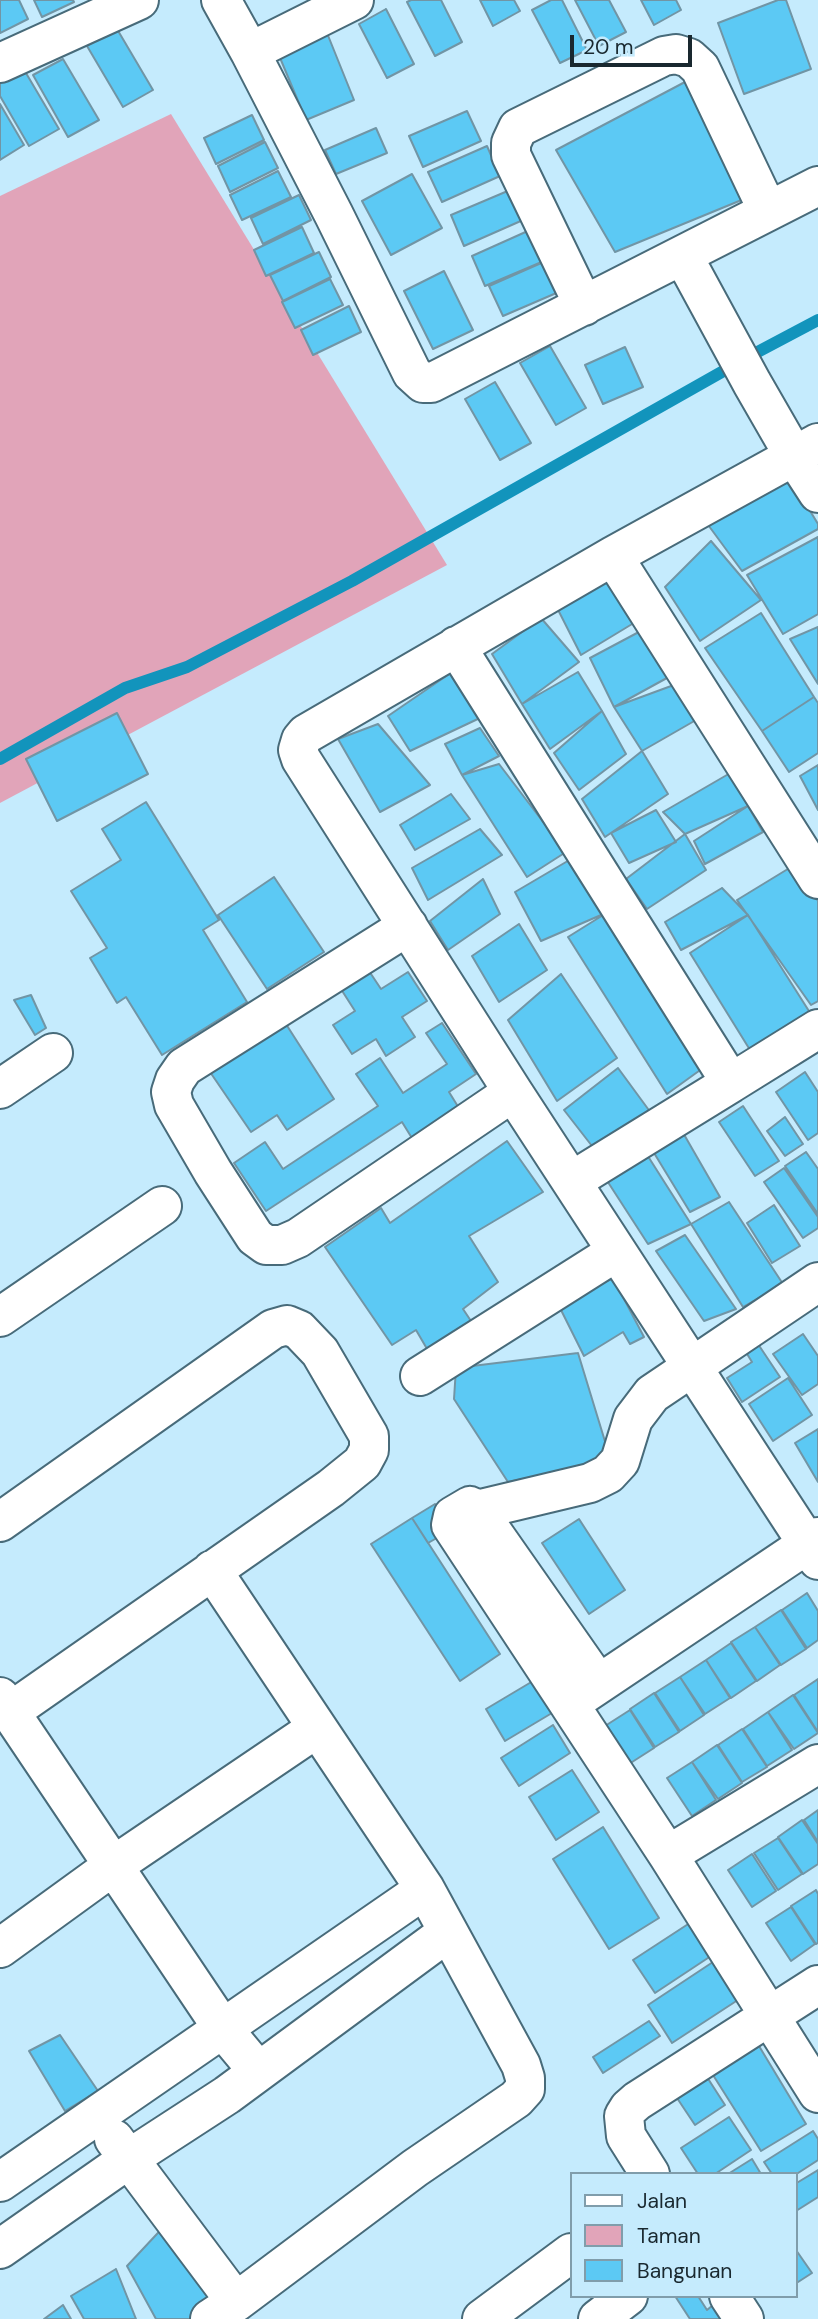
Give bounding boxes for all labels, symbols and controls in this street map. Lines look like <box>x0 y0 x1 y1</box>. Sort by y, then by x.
scale bar <box>573 21 696 65</box>
text: 20 m <box>583 33 634 61</box>
legend <box>570 2172 797 2298</box>
text: Jalan <box>637 2187 687 2215</box>
text: Taman <box>637 2222 701 2250</box>
text: Bangunan <box>637 2257 732 2285</box>

